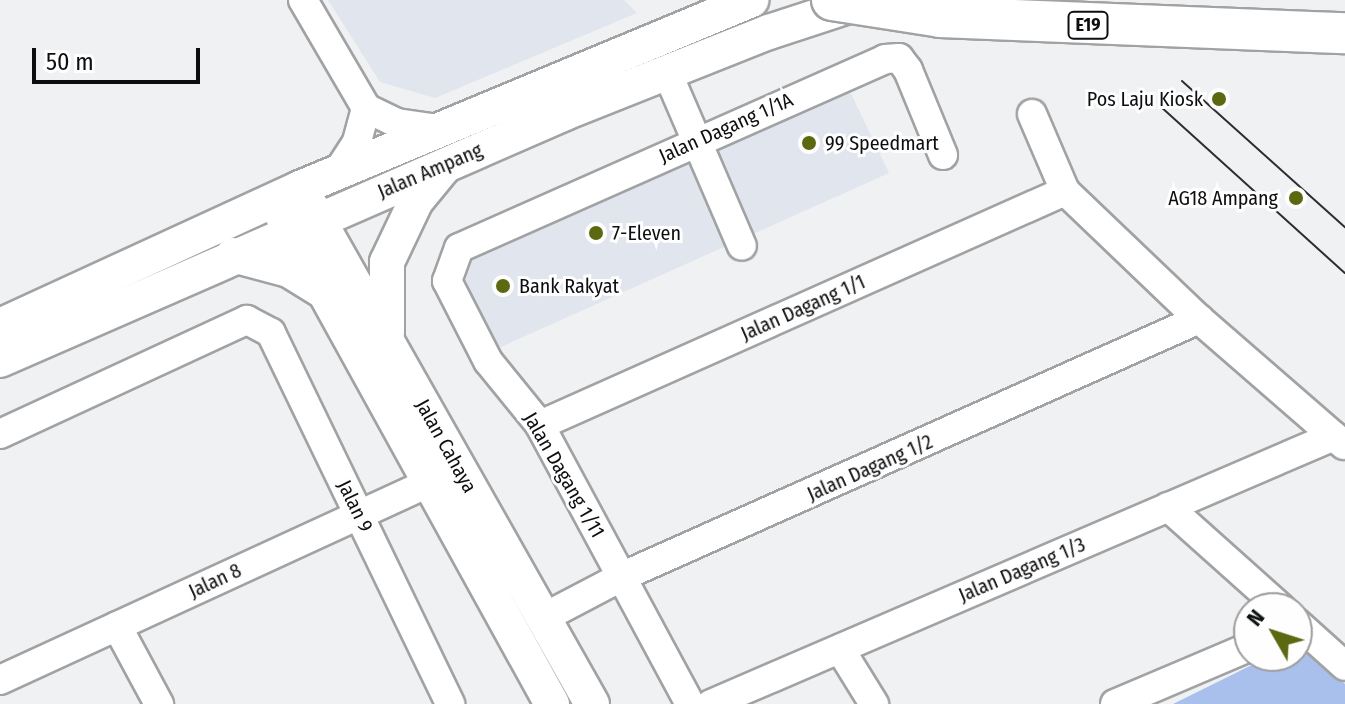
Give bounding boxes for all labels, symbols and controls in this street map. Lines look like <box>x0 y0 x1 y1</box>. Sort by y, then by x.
road number: E19 <box>1066 11 1110 39</box>
scale bar <box>36 32 204 82</box>
text: 50 m <box>46 48 94 76</box>
place label: Pos Laju Kiosk <box>1087 87 1203 111</box>
street label: Jalan Dagang 1/1A <box>655 88 797 168</box>
marker: Pos Laju Kiosk <box>1210 90 1228 108</box>
place label: 99 Speedmart <box>825 131 939 155</box>
marker: 99 Speedmart <box>800 134 818 152</box>
street label: Jalan Ampang <box>374 138 486 204</box>
place label: AG18 Ampang <box>1168 186 1278 210</box>
marker: AG18 Ampang <box>1285 187 1307 209</box>
place label: 7-Eleven <box>612 221 681 245</box>
marker: 7-Eleven <box>587 224 605 242</box>
street label: Jalan Dagang 1/1 <box>737 270 869 346</box>
place label: Bank Rakyat <box>519 274 619 298</box>
marker: Bank Rakyat <box>494 277 512 295</box>
street label: Jalan Cahaya <box>410 395 482 497</box>
street label: Jalan Dagang 1/11 <box>518 408 610 542</box>
street label: Jalan Dagang 1/2 <box>803 430 937 506</box>
street label: Jalan 9 <box>332 476 378 536</box>
street label: Jalan Dagang 1/3 <box>955 533 1089 607</box>
street label: Jalan 8 <box>185 558 245 604</box>
north arrow <box>1233 592 1313 672</box>
text: N <box>1241 604 1270 631</box>

